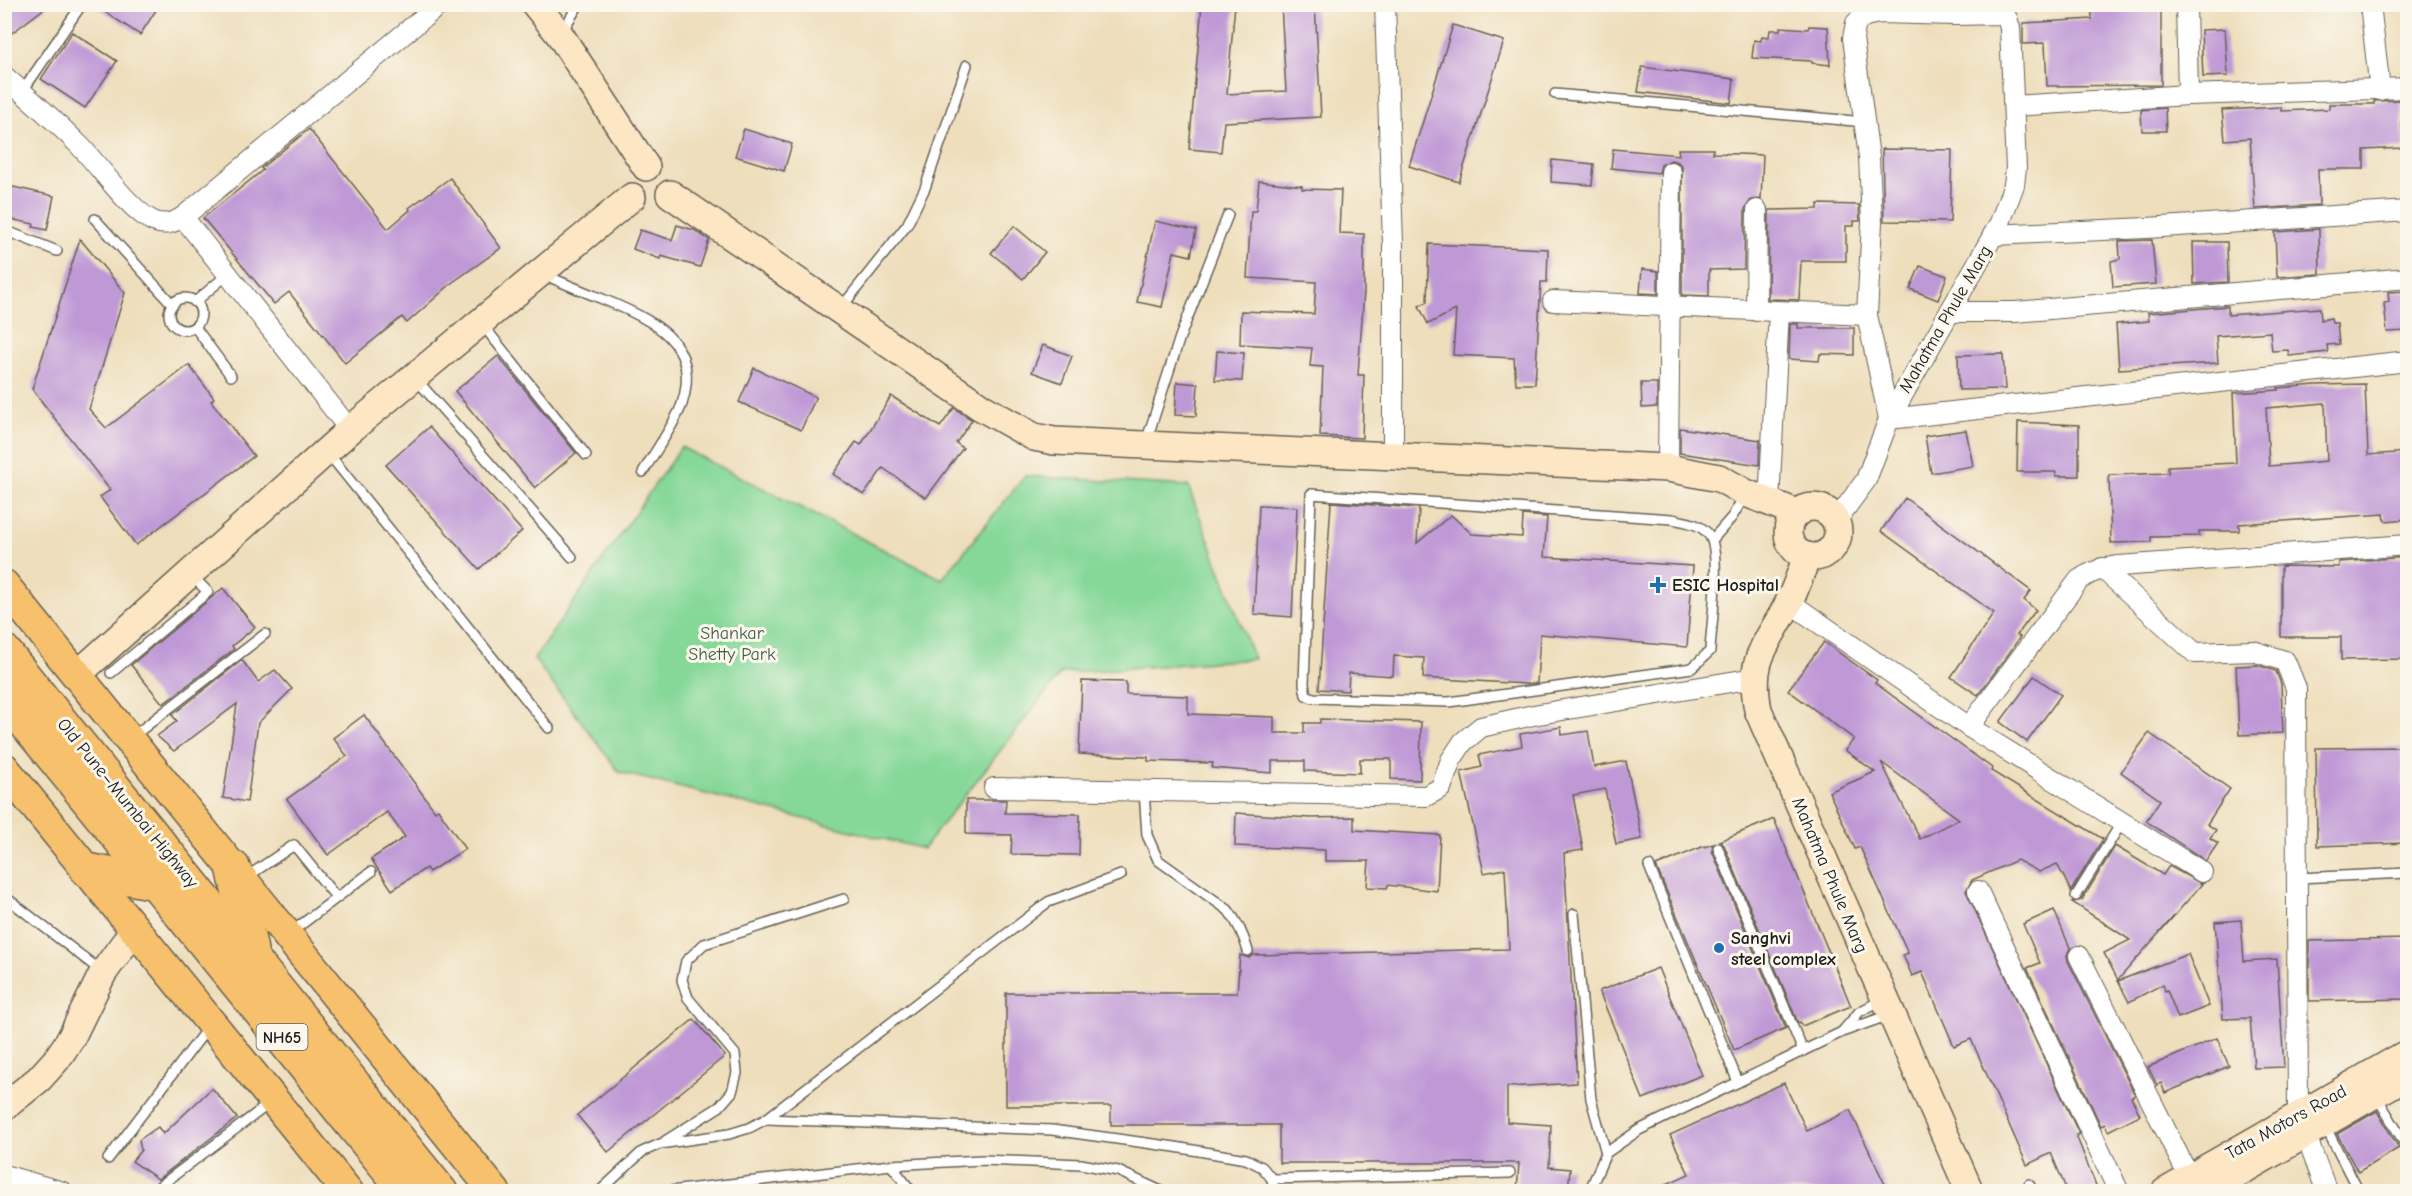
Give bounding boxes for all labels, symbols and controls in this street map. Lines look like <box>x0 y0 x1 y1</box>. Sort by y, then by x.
street label: Mahatma Phule Marg <box>1895 242 1996 397</box>
place label: ESIC Hospital <box>1672 575 1779 596</box>
marker: ESIC Hospital <box>1649 576 1667 594</box>
park label: Shankar Shetty Park <box>688 623 776 665</box>
street label: Old Pune–Mumbai Highway <box>53 714 203 893</box>
street label: Mahatma Phule Marg <box>1787 794 1872 956</box>
place label: Sanghvi steel complex <box>1731 928 1836 970</box>
marker: Sanghvi steel complex <box>1712 941 1726 955</box>
road number: NH65 <box>256 1024 308 1050</box>
street label: Tata Motors Road <box>2222 1081 2350 1164</box>

